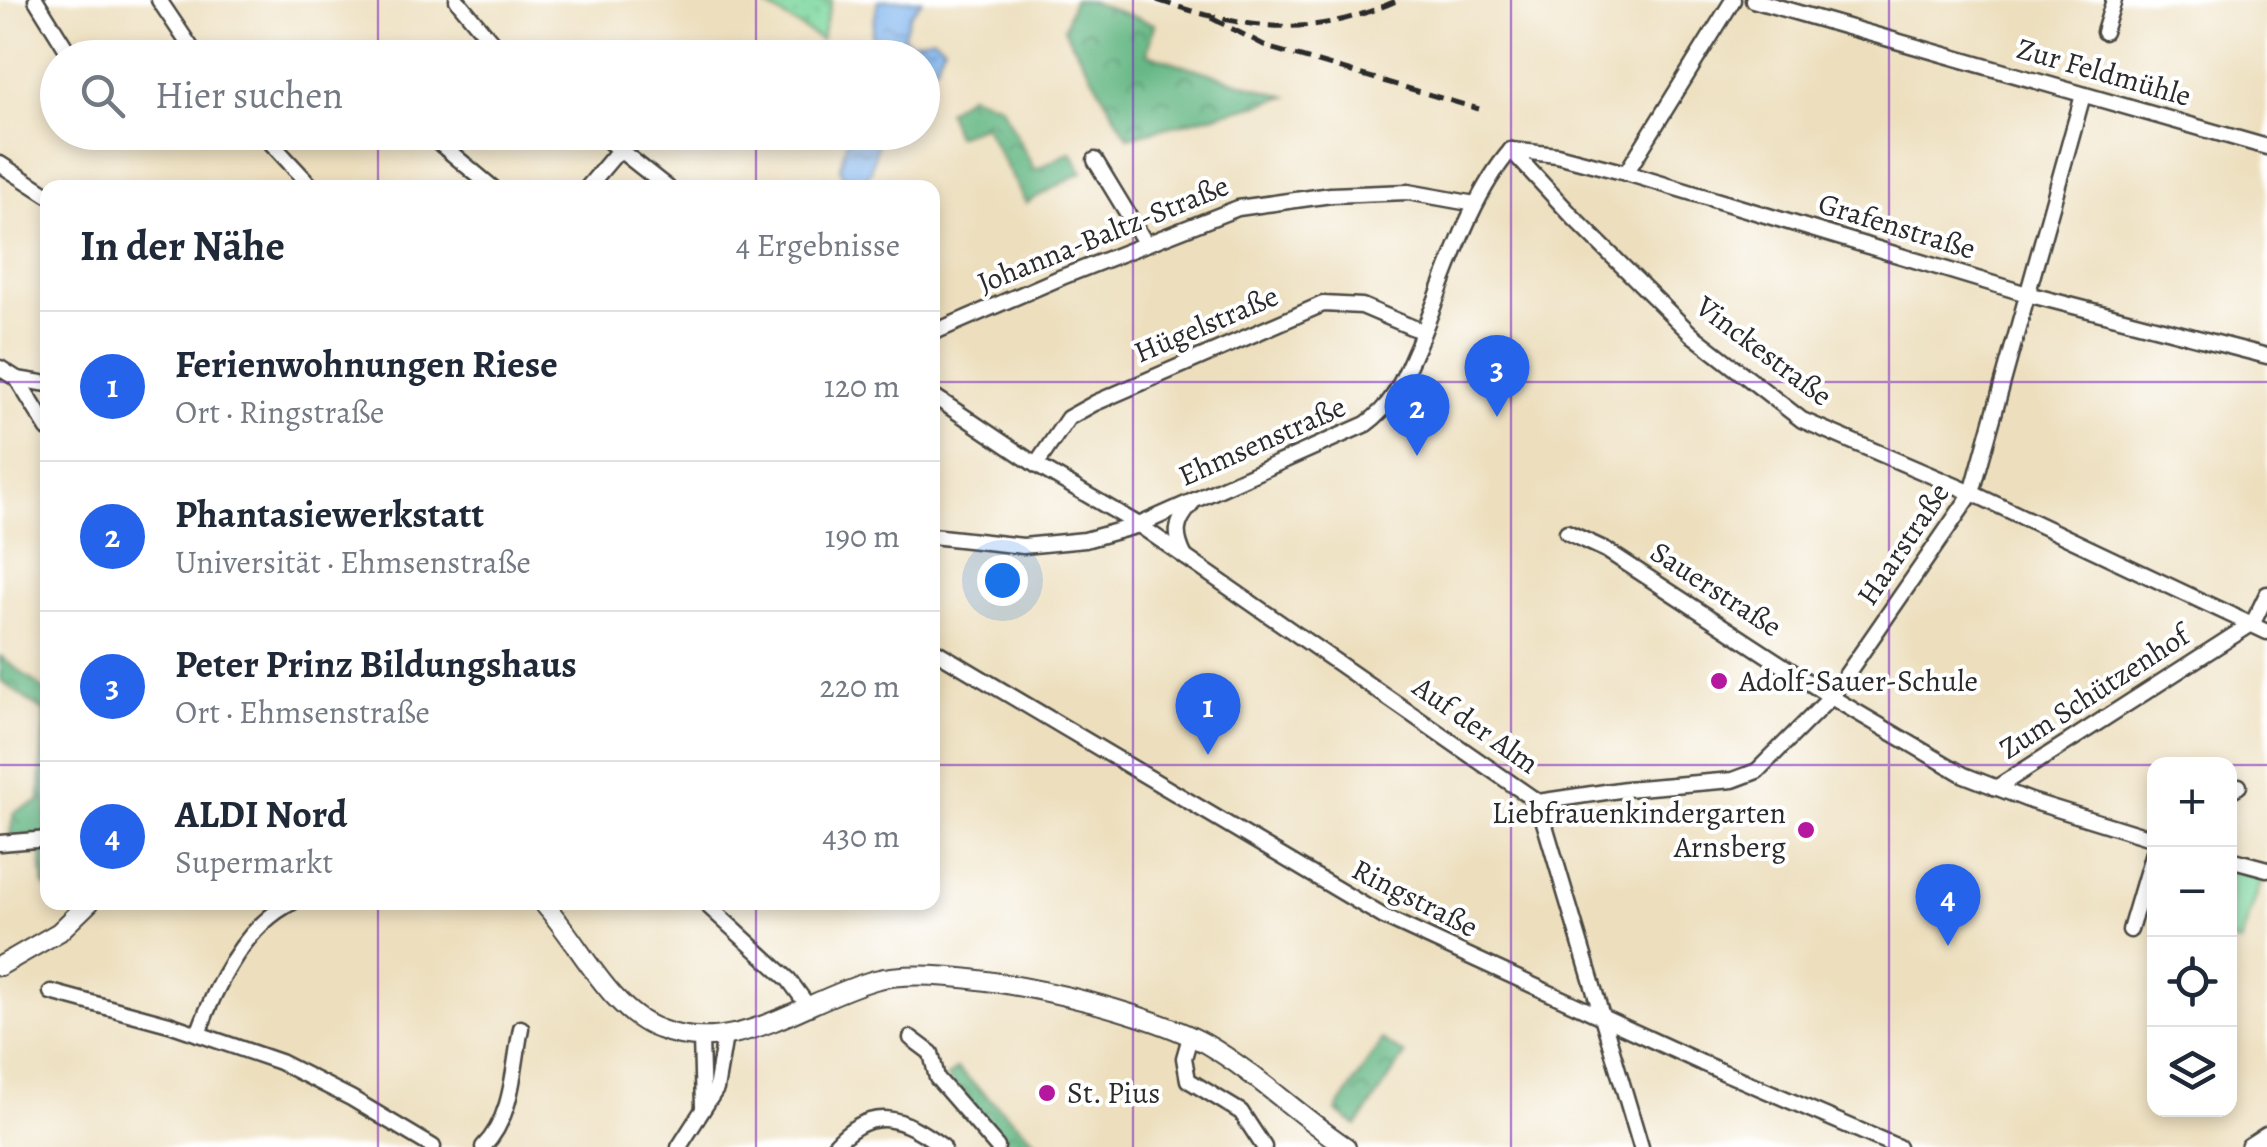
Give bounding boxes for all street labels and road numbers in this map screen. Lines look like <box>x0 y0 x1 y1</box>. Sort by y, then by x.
street label: Zur Feldmühle <box>2012 28 2196 116</box>
street label: Johanna-Baltz-Straße <box>972 165 1234 303</box>
street label: Grafenstraße <box>1814 183 1980 269</box>
street label: Hügelstraße <box>1128 276 1284 372</box>
street label: Vinckestraße <box>1687 286 1840 415</box>
street label: Ehmsenstraße <box>1172 386 1352 496</box>
street label: Haarstraße <box>1847 475 1959 613</box>
street label: Sauerstraße <box>1643 532 1789 646</box>
street label: Zum Schützenhof <box>1991 613 2200 768</box>
street label: Auf der Alm <box>1404 666 1547 783</box>
street label: Ringstraße <box>1345 849 1485 947</box>

